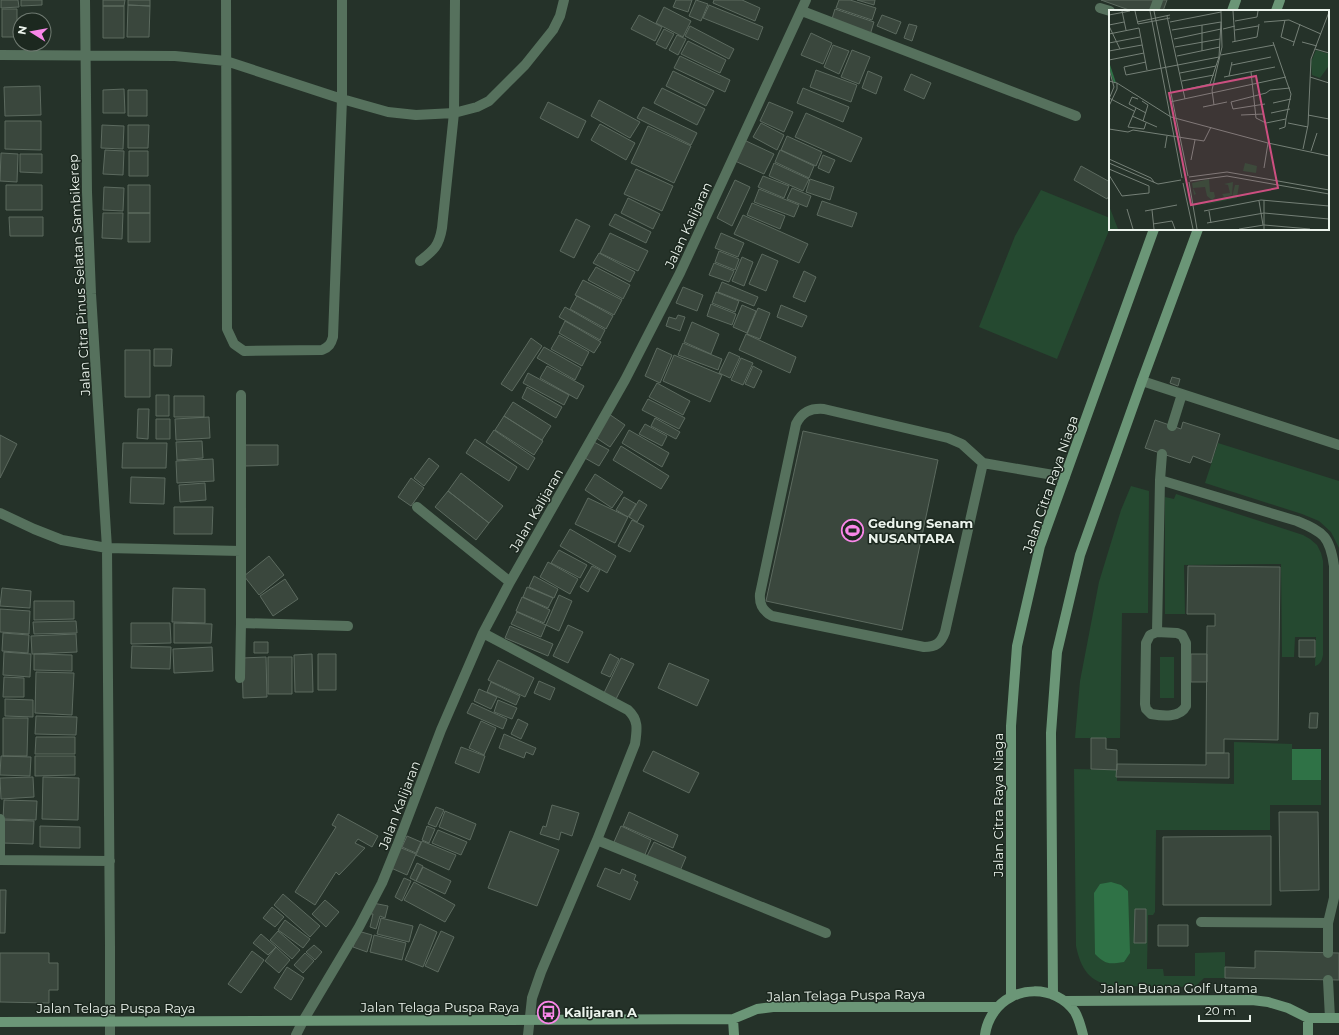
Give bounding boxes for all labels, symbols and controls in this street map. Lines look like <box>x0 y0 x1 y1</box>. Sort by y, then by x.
inset map <box>1109 10 1329 230</box>
north arrow <box>12 12 52 52</box>
text: N <box>14 24 30 36</box>
street label: Jalan Citra Pinus Selatan Sambikerep <box>65 154 93 397</box>
street label: Jalan Kalijaran <box>661 179 715 272</box>
street label: Jalan Citra Raya Niaga <box>1019 413 1081 556</box>
street label: Jalan Kalijaran <box>505 465 566 555</box>
place label: Gedung Senam NUSANTARA <box>868 515 973 546</box>
sports icon: Gedung Senam NUSANTARA <box>839 517 865 543</box>
street label: Jalan Citra Raya Niaga <box>990 733 1006 878</box>
street label: Jalan Kalijaran <box>374 758 423 853</box>
street label: Jalan Buana Golf Utama <box>1099 980 1258 996</box>
street label: Jalan Telaga Puspa Raya <box>765 986 926 1004</box>
scale bar <box>1199 997 1250 1023</box>
street label: Jalan Telaga Puspa Raya <box>360 999 519 1015</box>
bus stop icon: Kalijaran A <box>536 999 562 1025</box>
street label: Jalan Telaga Puspa Raya <box>36 1000 195 1016</box>
text: 20 m <box>1205 1003 1236 1018</box>
place label: Kalijaran A <box>564 1004 638 1020</box>

